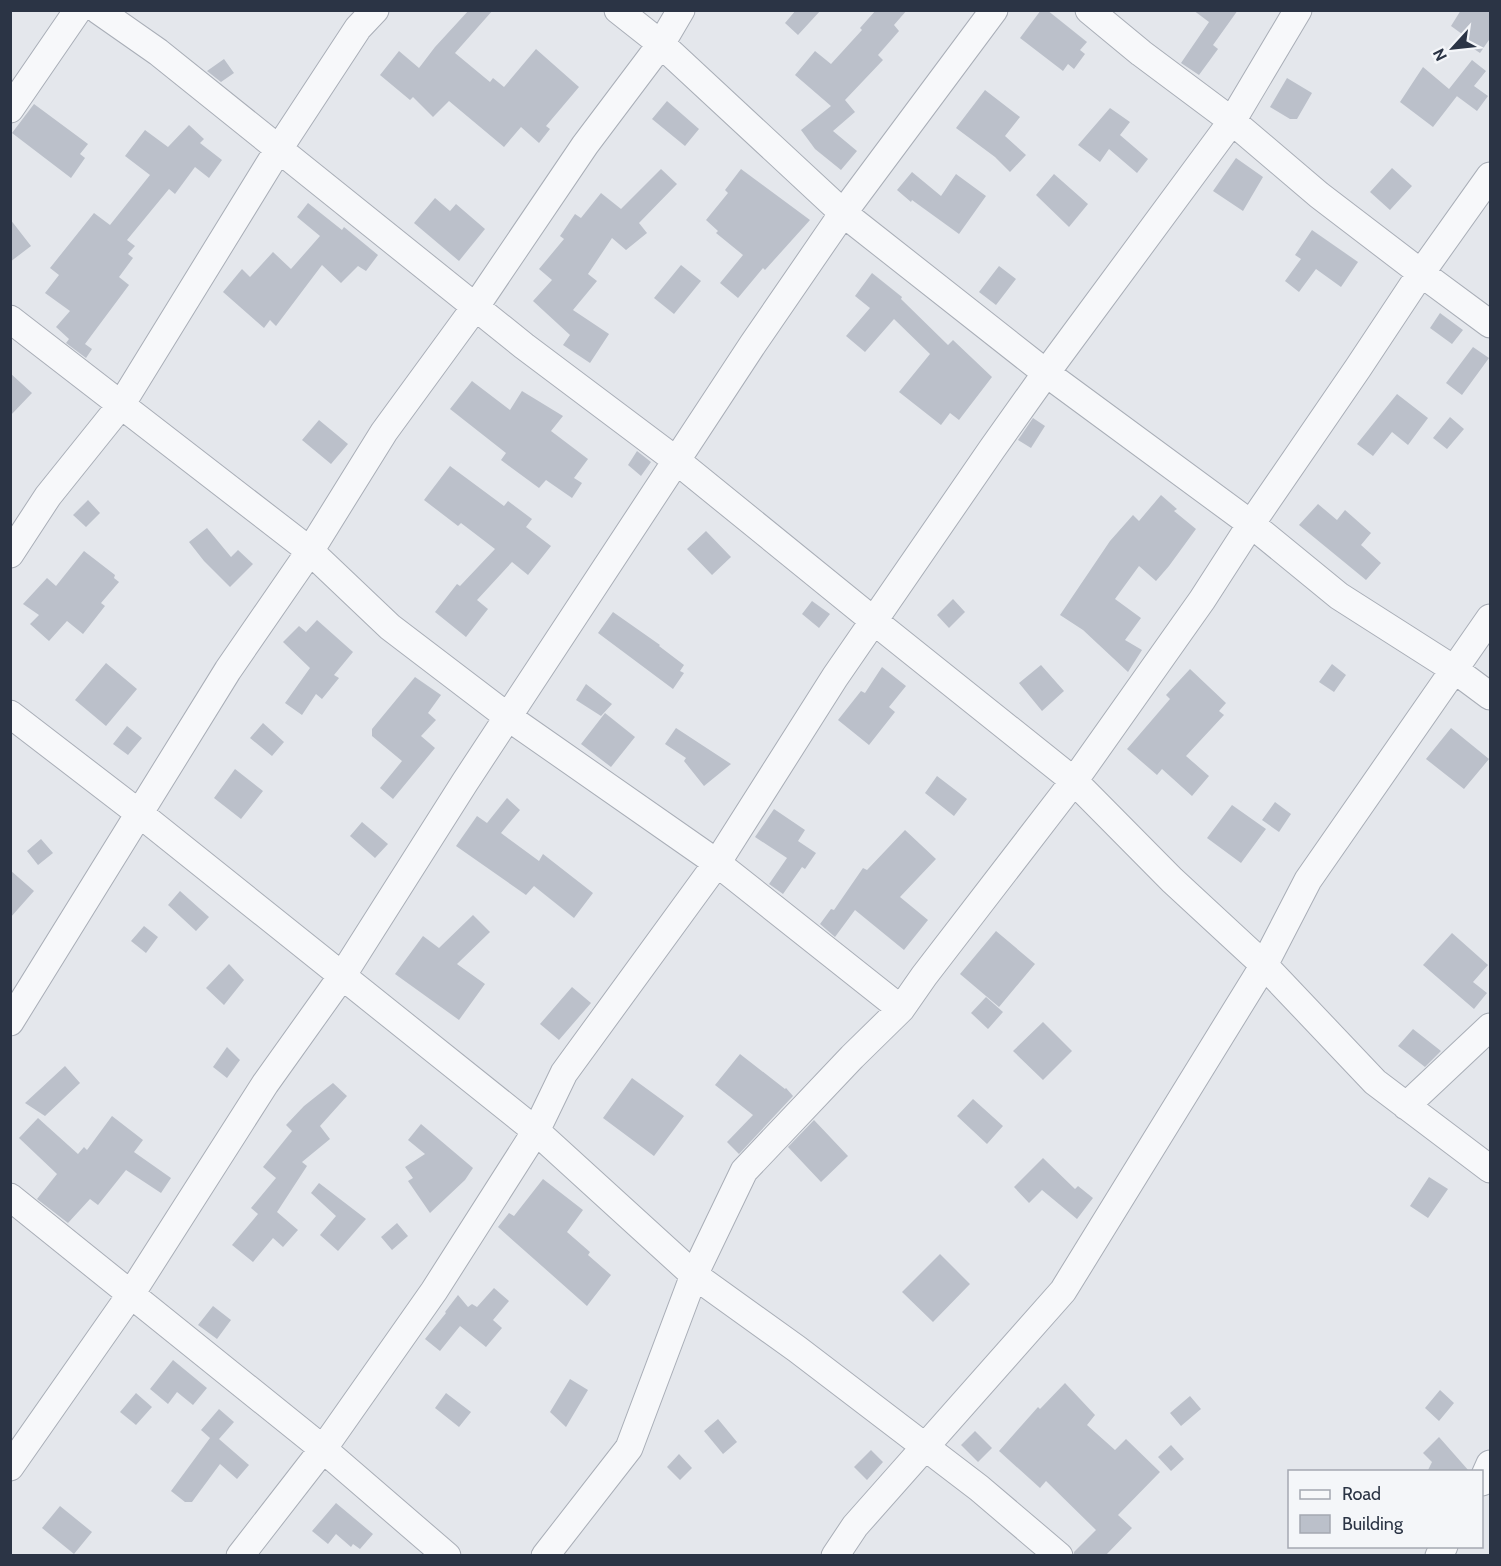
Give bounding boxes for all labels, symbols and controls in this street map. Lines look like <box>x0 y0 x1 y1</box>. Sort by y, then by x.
north arrow <box>1423 18 1483 78</box>
text: N <box>1429 45 1451 64</box>
legend <box>1288 1470 1483 1548</box>
text: Road <box>1342 1483 1381 1505</box>
text: Building <box>1342 1513 1404 1535</box>

